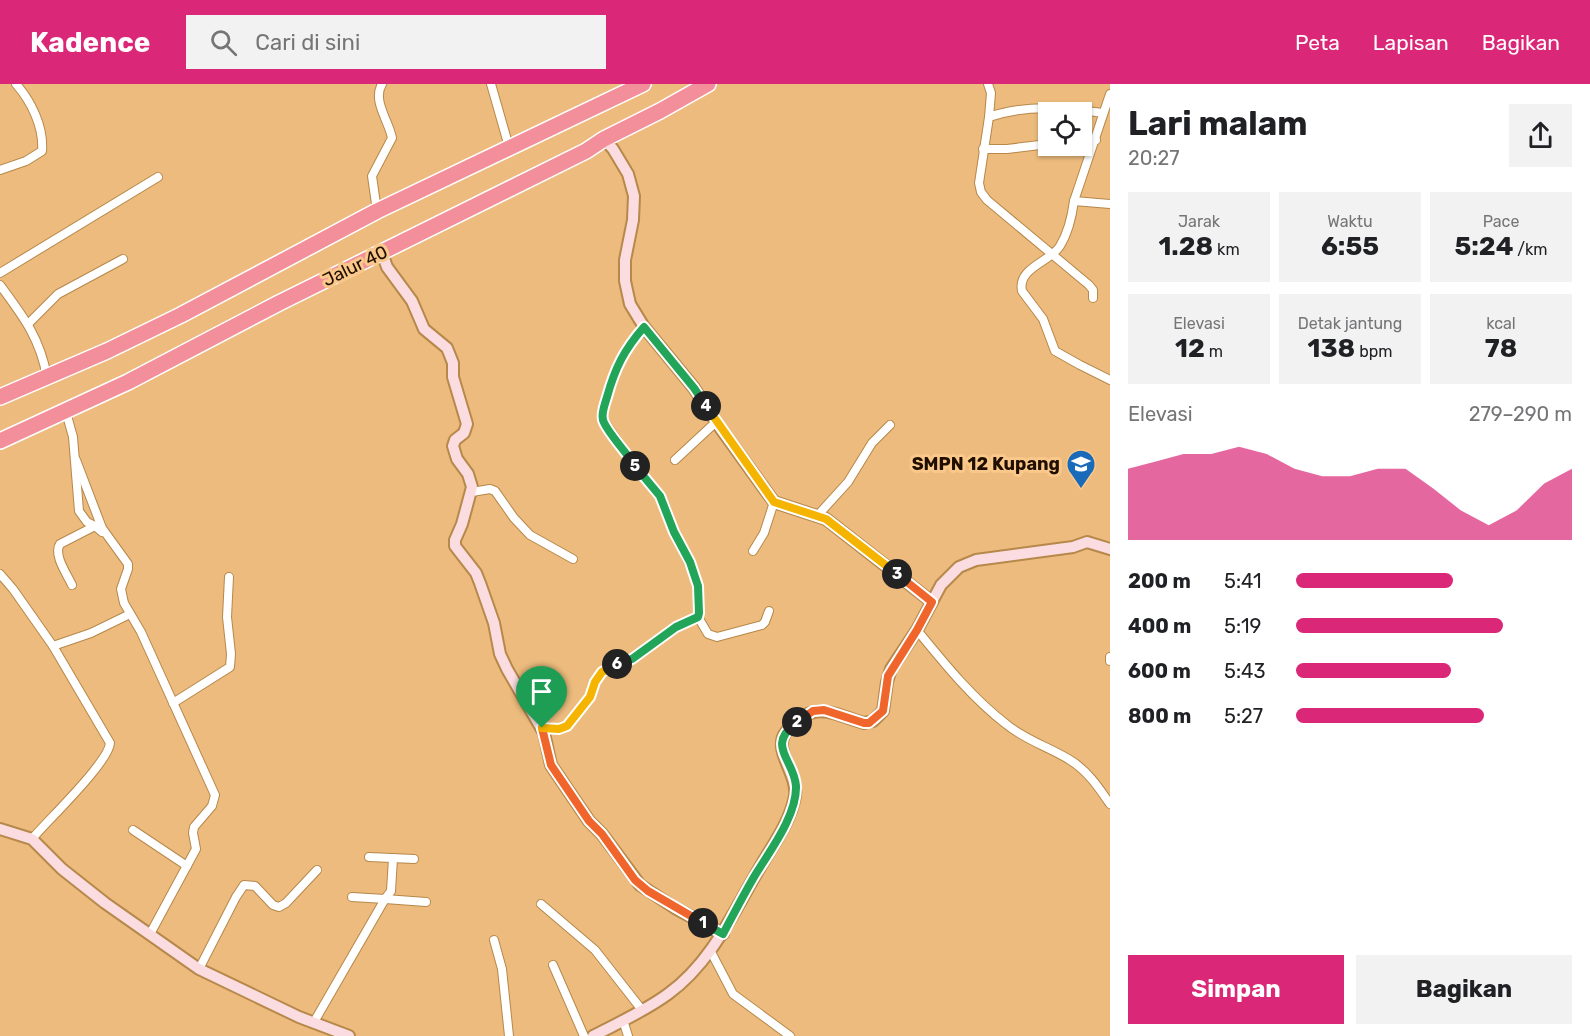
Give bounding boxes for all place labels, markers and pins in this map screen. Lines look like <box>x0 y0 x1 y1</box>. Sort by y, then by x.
pin: 4 <box>691 391 721 421</box>
school or university icon: SMPN 12 Kupang <box>1065 448 1097 490</box>
pin: 5 <box>620 451 650 481</box>
place label: SMPN 12 Kupang <box>912 453 1060 475</box>
pin: 3 <box>882 559 912 589</box>
pin: 6 <box>602 649 632 679</box>
pin <box>516 666 567 728</box>
pin: 2 <box>782 707 812 737</box>
pin: 1 <box>688 908 718 938</box>

